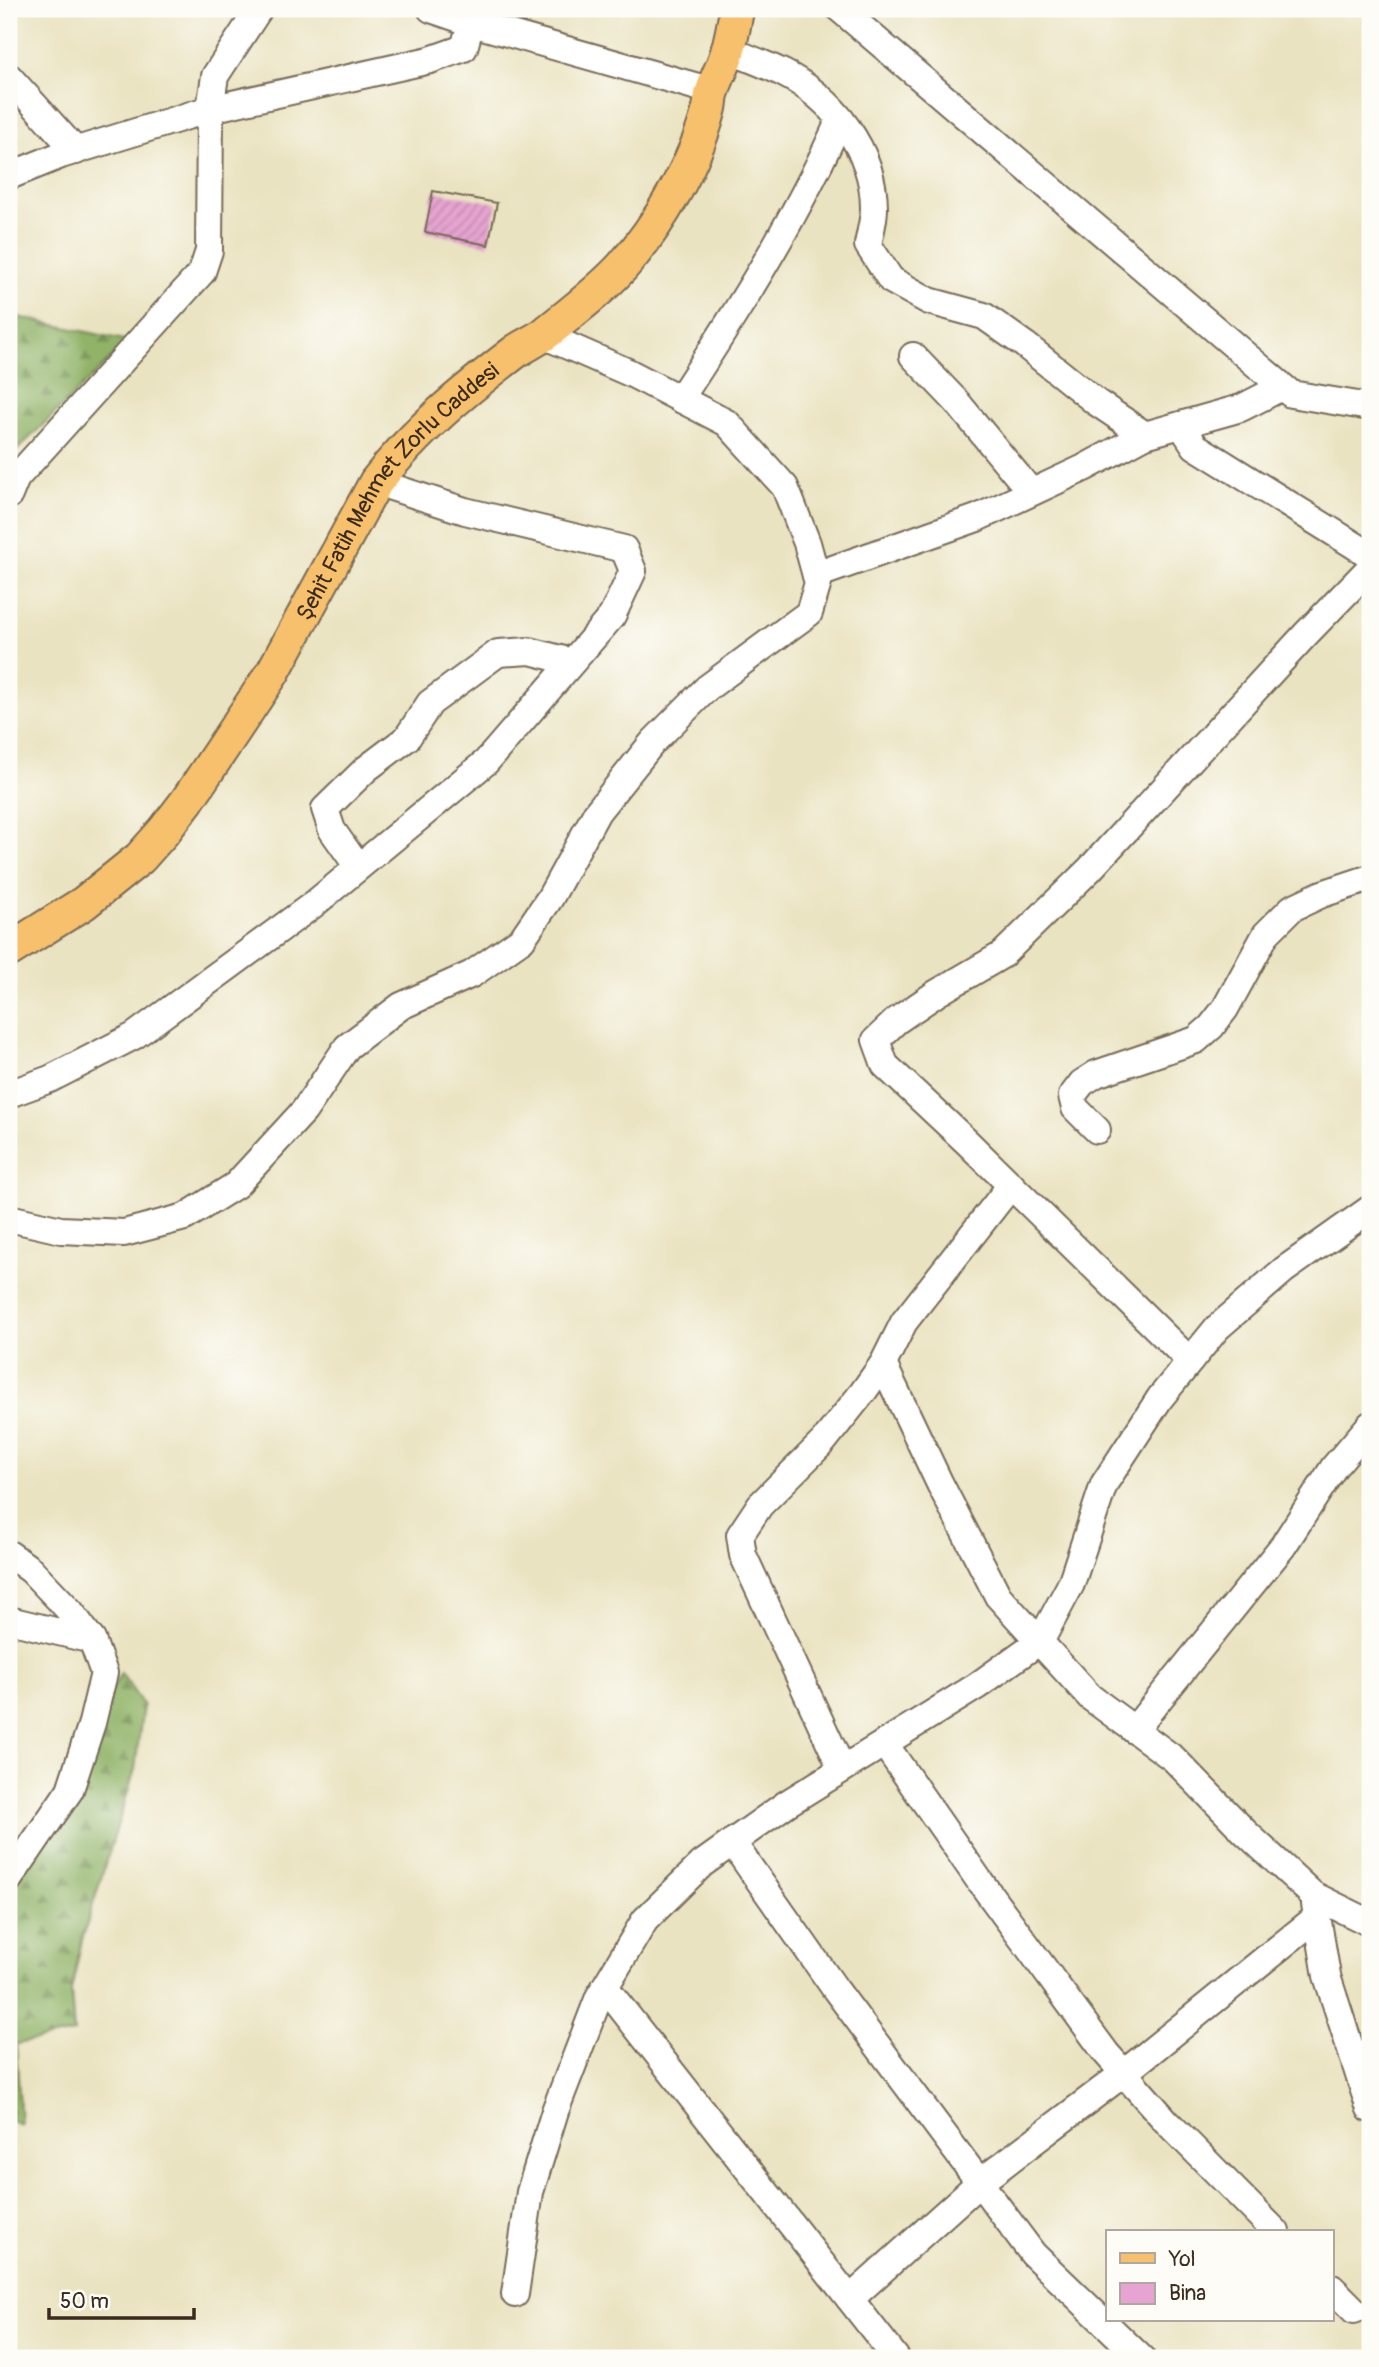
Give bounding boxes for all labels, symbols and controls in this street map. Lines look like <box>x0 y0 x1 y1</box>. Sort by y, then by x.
street label: Şehit Fatih Mehmet Zorlu Caddesi <box>289 356 505 625</box>
legend <box>1106 2230 1334 2322</box>
text: Yol <box>1168 2246 1196 2273</box>
scale bar <box>49 2276 194 2320</box>
text: Bina <box>1169 2280 1206 2307</box>
text: 50 m <box>60 2288 109 2315</box>

